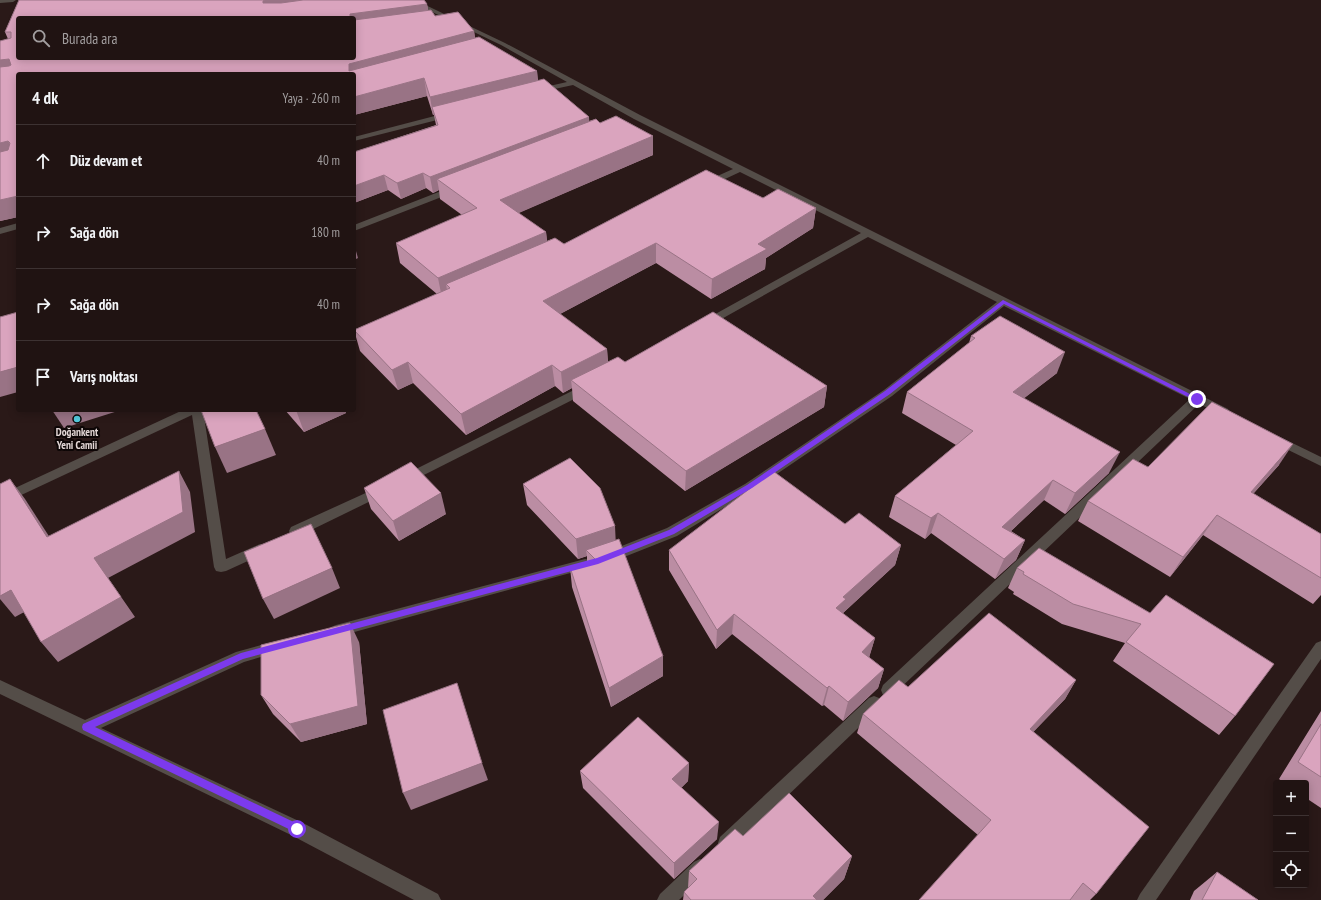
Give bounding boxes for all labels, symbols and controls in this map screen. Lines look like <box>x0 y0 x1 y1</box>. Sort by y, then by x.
search box <box>16 16 356 60</box>
icon: search <box>30 27 52 49</box>
text: Burada ara <box>62 29 117 48</box>
text: 4 dk <box>32 87 58 109</box>
text: Yaya · 260 m <box>283 90 340 107</box>
icon: ahead <box>32 150 54 172</box>
text: Düz devam et <box>70 151 142 170</box>
text: 40 m <box>317 152 340 169</box>
icon: right <box>32 222 54 244</box>
text: Sağa dön <box>70 223 119 242</box>
text: 180 m <box>311 224 340 241</box>
icon: right <box>32 294 54 316</box>
text: Sağa dön <box>70 295 119 314</box>
text: 40 m <box>317 296 340 313</box>
icon: arrive <box>32 366 54 388</box>
text: Varış noktası <box>70 367 138 386</box>
route end <box>1188 390 1206 408</box>
marker: Doğankent Yeni Camii <box>72 414 82 424</box>
place label: Doğankent Yeni Camii <box>56 425 99 452</box>
map controls <box>1273 780 1309 888</box>
button: + <box>1273 780 1309 816</box>
button: − <box>1273 816 1309 852</box>
route start <box>288 820 306 838</box>
button: locate <box>1273 852 1309 888</box>

